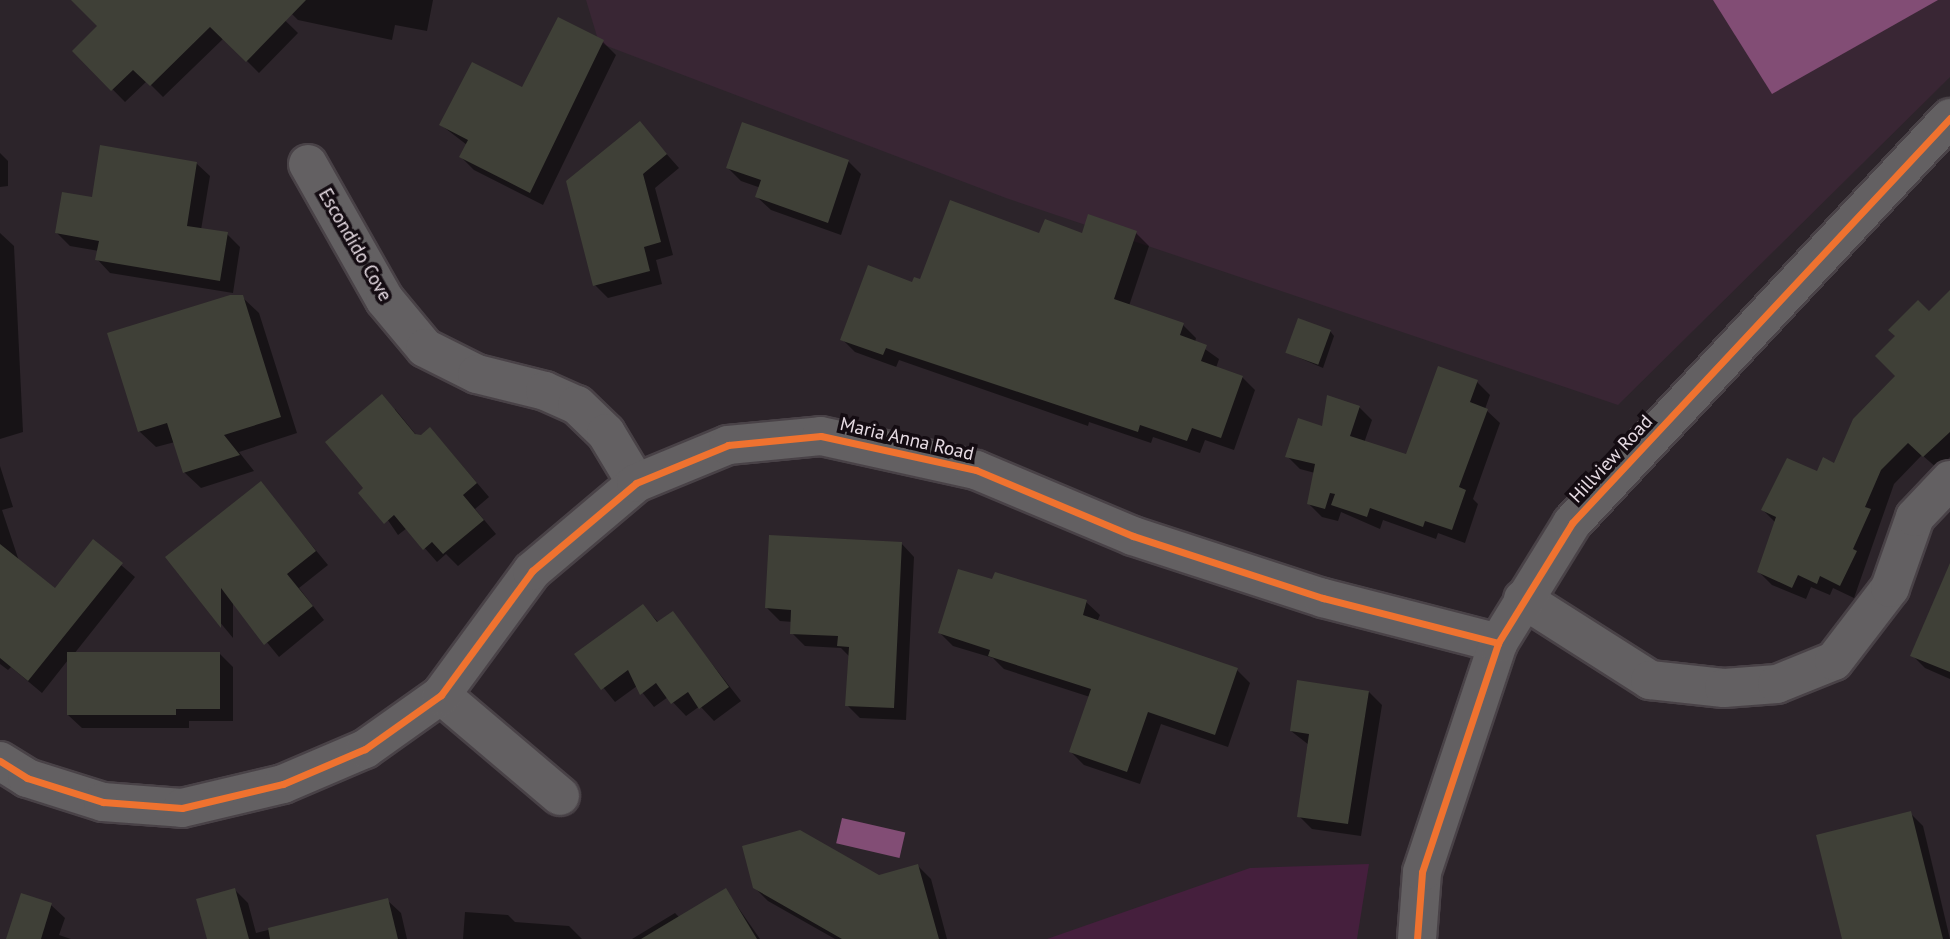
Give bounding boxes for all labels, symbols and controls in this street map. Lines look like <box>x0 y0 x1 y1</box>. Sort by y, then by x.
street label: Escondido Cove <box>314 185 396 305</box>
street label: Hillview Road <box>1565 410 1657 508</box>
street label: Maria Anna Road <box>838 412 976 466</box>

